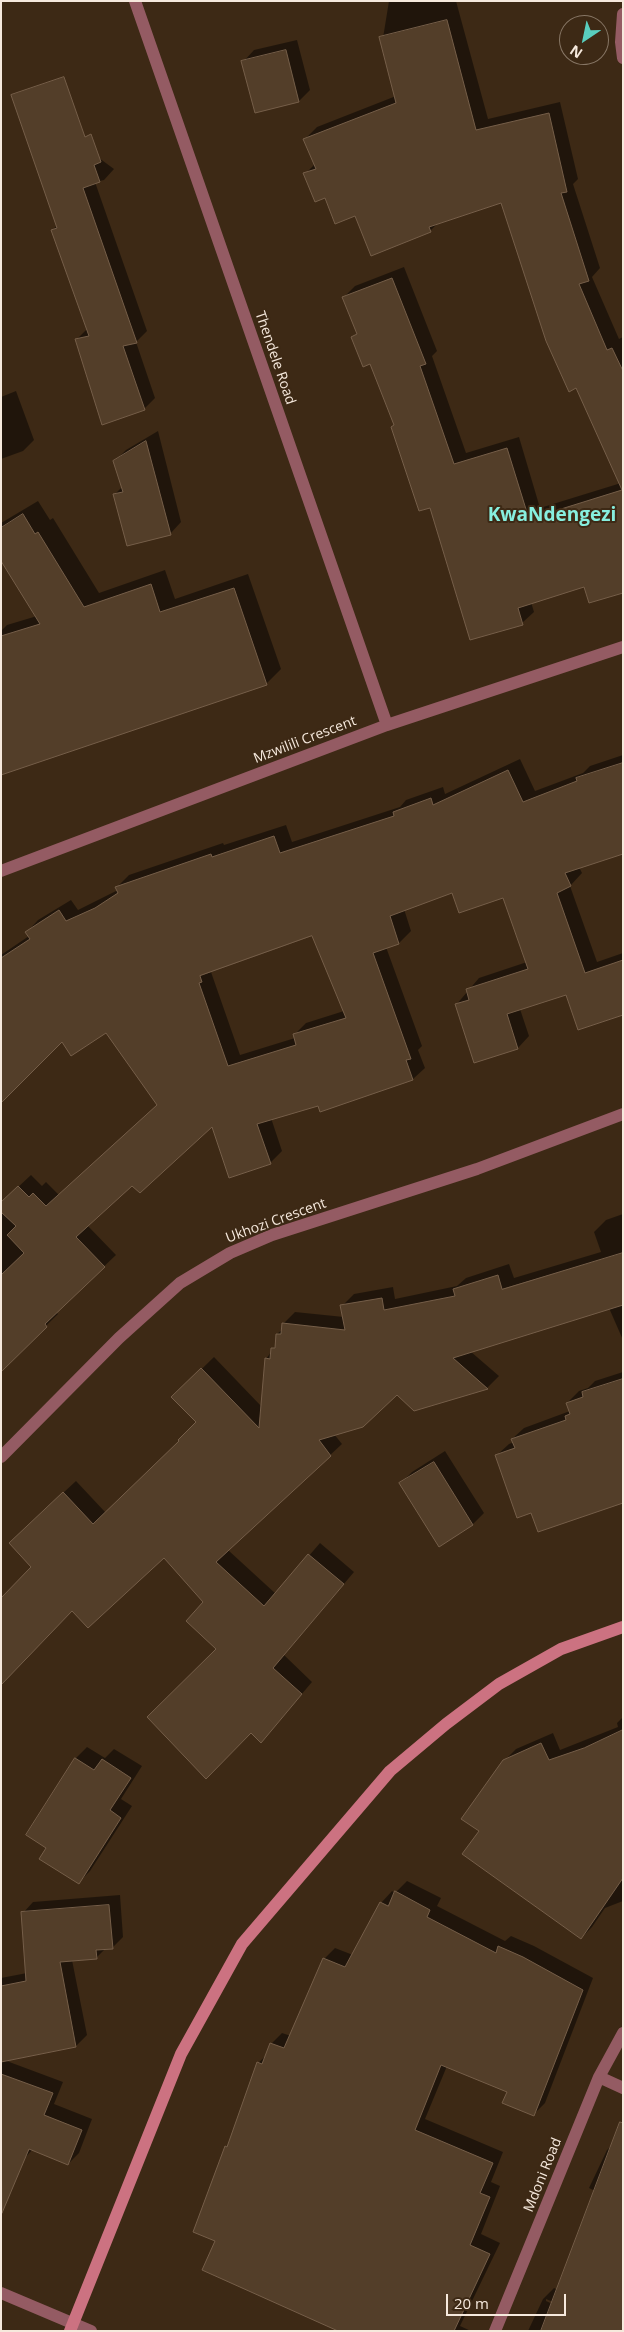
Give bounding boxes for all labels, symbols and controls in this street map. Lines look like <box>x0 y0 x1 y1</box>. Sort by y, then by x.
north arrow <box>559 15 609 65</box>
text: N <box>566 41 586 63</box>
street label: Thendele Road <box>251 309 299 407</box>
district label: KwaNdengezi <box>488 505 616 527</box>
street label: Mzwilili Crescent <box>251 713 359 767</box>
street label: Ukhozi Crescent <box>224 1195 328 1247</box>
street label: Mdoni Road <box>520 2135 566 2215</box>
scale bar <box>449 2284 569 2316</box>
text: 20 m <box>454 2293 489 2313</box>

